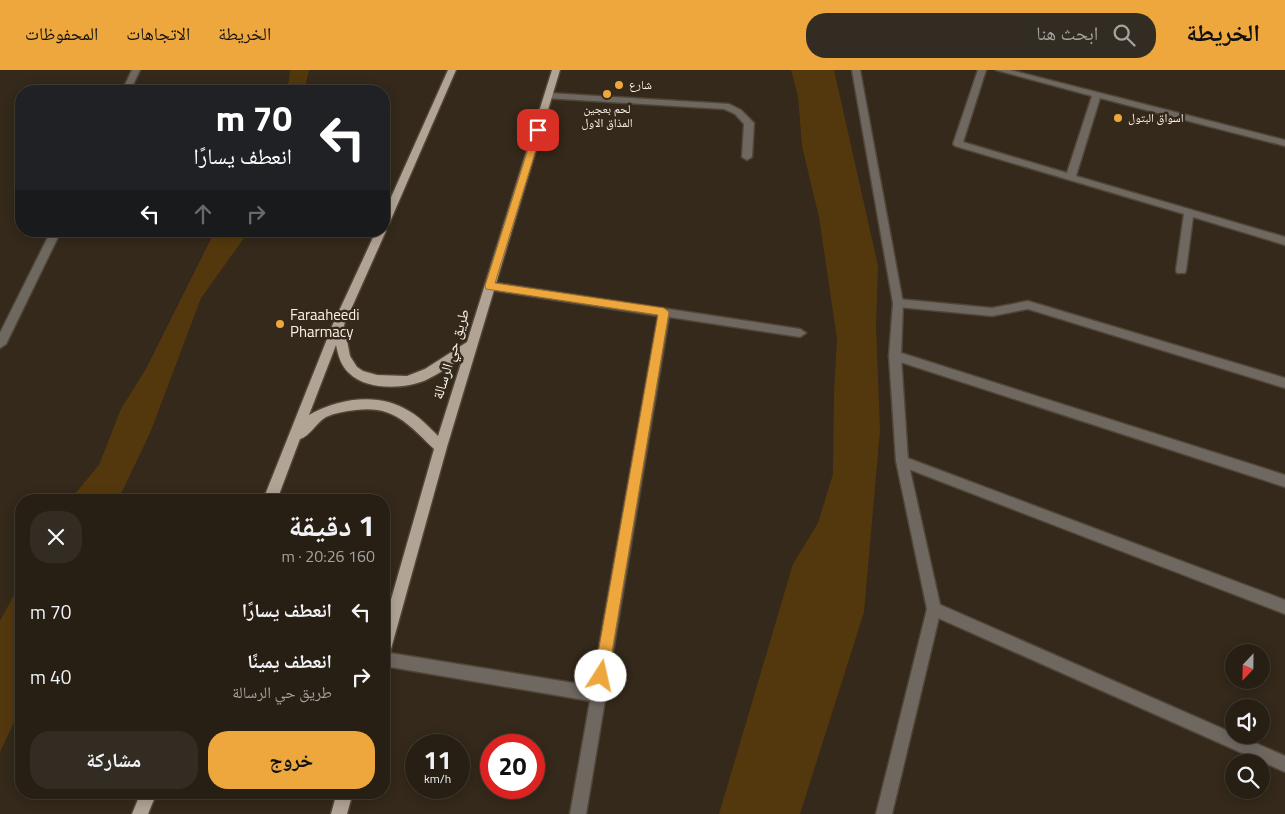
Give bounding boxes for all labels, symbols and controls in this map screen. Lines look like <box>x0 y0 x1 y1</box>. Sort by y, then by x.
search box <box>806 13 1156 58</box>
text: الخريطة <box>1186 14 1260 50</box>
text: ابحث هنا <box>1036 18 1098 47</box>
text: المحفوظات <box>25 20 98 47</box>
text: الاتجاهات <box>126 20 190 47</box>
text: الخريطة <box>218 20 271 47</box>
icon: search <box>1110 21 1138 49</box>
place label: شارع <box>629 75 652 94</box>
marker: شارع <box>613 79 625 91</box>
marker: لحم بعجين المذاق الاول <box>601 88 613 100</box>
text: 70 m <box>216 91 292 145</box>
place label: لحم بعجين المذاق الاول <box>581 99 633 132</box>
icon: left <box>310 105 375 170</box>
place label: اسواق البتول <box>1128 108 1184 127</box>
pin <box>517 109 559 151</box>
marker: اسواق البتول <box>1112 112 1124 124</box>
icon: arrive <box>524 116 552 144</box>
text: انعطف يسارًا <box>194 139 292 173</box>
icon: left <box>136 200 164 228</box>
icon: ahead <box>189 200 217 228</box>
icon: right <box>242 200 270 228</box>
place label: Faraaheedi Pharmacy <box>290 303 360 343</box>
street label: طريق حي الرسالة <box>426 306 476 402</box>
marker: Faraaheedi Pharmacy <box>274 318 286 330</box>
text: 1 دقيقة <box>289 502 375 548</box>
button: close <box>30 511 82 563</box>
text: 160 m · 20:26 <box>281 544 375 568</box>
text: انعطف يسارًا <box>242 595 332 624</box>
text: 70 m <box>30 597 71 626</box>
icon: left <box>347 598 375 626</box>
north arrow <box>1225 644 1270 689</box>
map controls <box>1225 644 1270 799</box>
text: انعطف يمينًا <box>247 646 332 675</box>
position arrow <box>574 649 626 701</box>
text: 40 m <box>30 662 71 691</box>
icon: right <box>347 663 375 691</box>
text: طريق حي الرسالة <box>232 680 332 704</box>
button: sound <box>1225 699 1270 744</box>
button: مشاركة <box>30 731 198 789</box>
button: خروج <box>208 731 375 789</box>
speed limit sign: 20 <box>480 734 545 799</box>
text: 11 <box>423 741 452 779</box>
button: search <box>1225 754 1270 799</box>
text: km/h <box>424 769 451 788</box>

